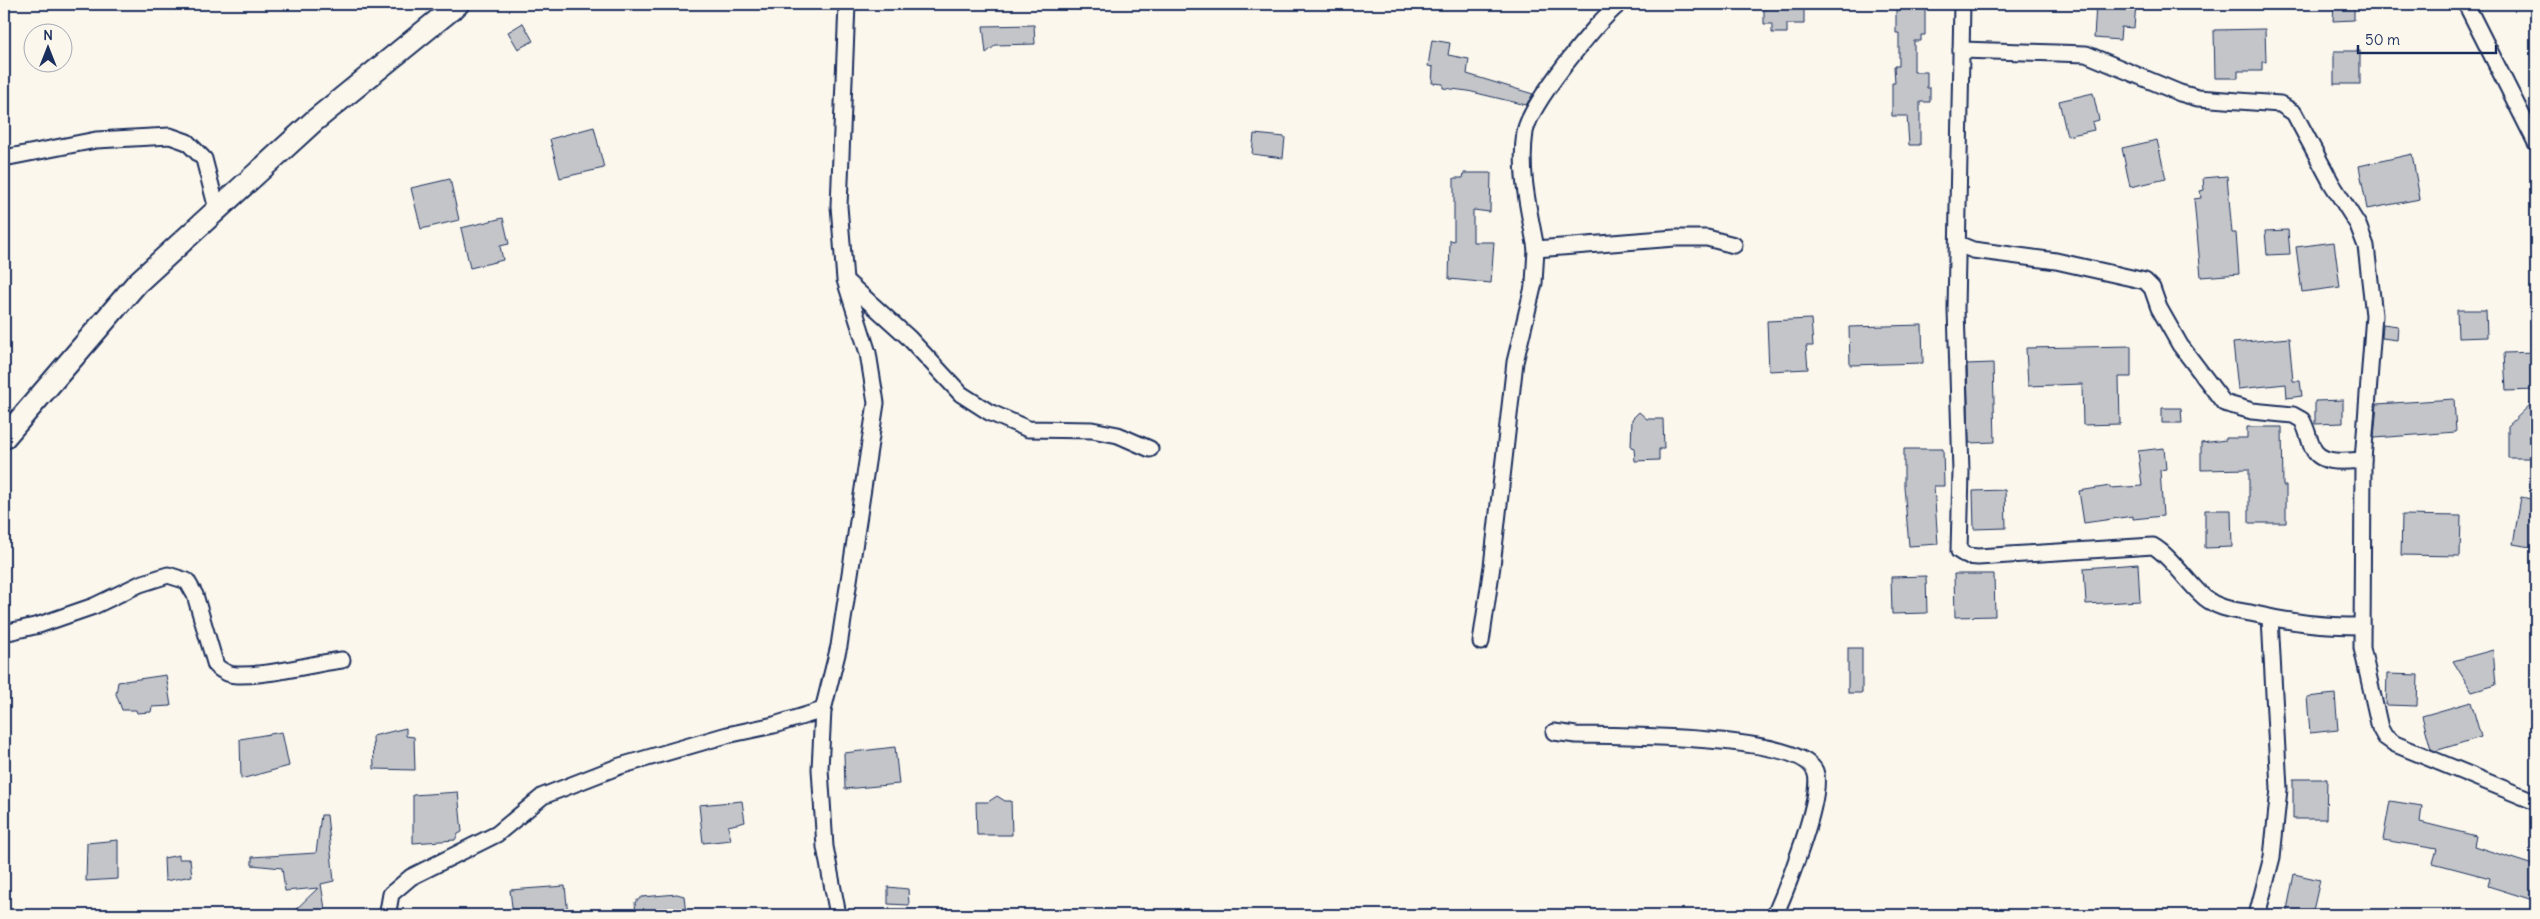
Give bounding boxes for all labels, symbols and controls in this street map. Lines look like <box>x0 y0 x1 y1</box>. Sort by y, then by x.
north arrow <box>22 22 72 72</box>
scale bar <box>2358 22 2495 54</box>
text: N <box>43 26 53 44</box>
text: 50 m <box>2365 30 2400 49</box>

